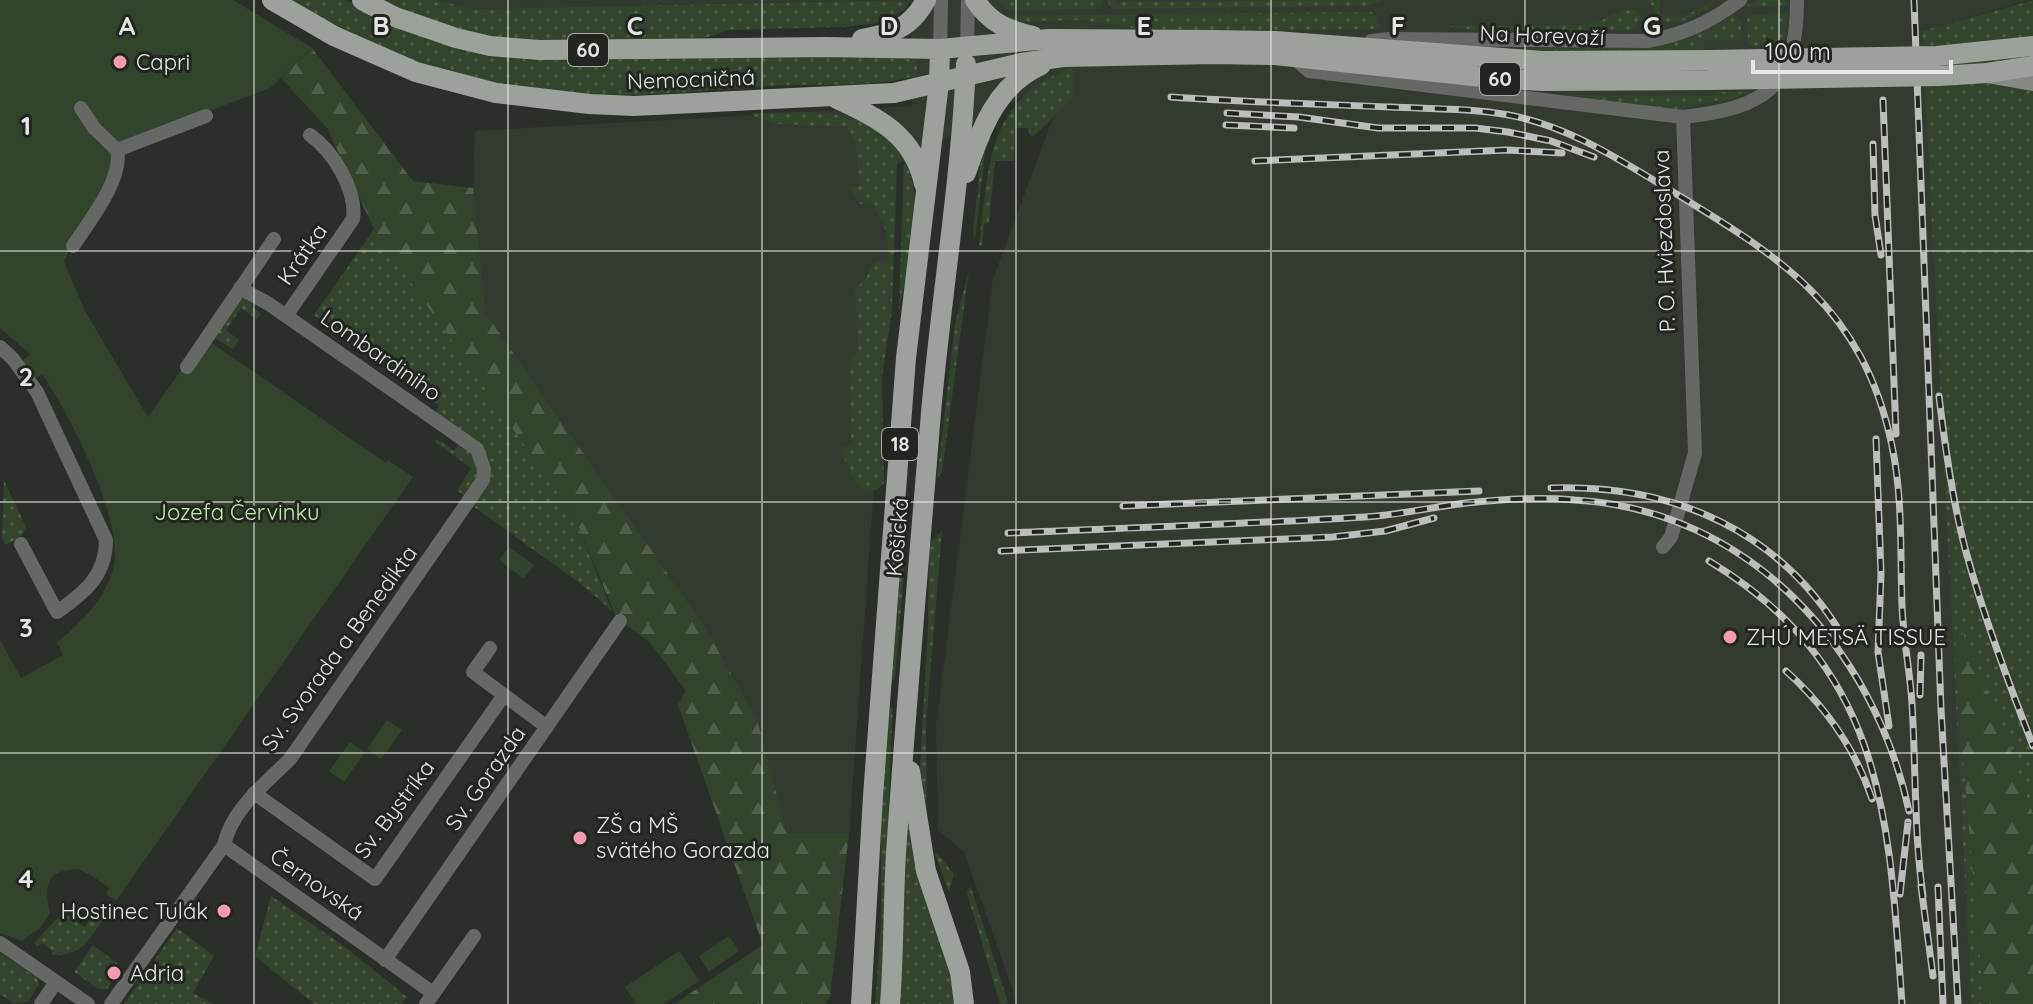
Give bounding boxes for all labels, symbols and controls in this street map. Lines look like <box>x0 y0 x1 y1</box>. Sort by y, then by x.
text: A <box>119 9 136 42</box>
text: B <box>372 9 390 42</box>
text: C <box>627 9 643 42</box>
text: D <box>880 9 898 42</box>
text: E <box>1137 9 1151 42</box>
text: F <box>1391 9 1405 42</box>
text: G <box>1643 9 1661 42</box>
street label: Na Horevaží <box>1479 19 1605 51</box>
scale bar <box>1753 24 1951 74</box>
road number: 60 <box>568 34 608 66</box>
text: 100 m <box>1765 36 1831 66</box>
place label: Capri <box>136 48 190 76</box>
marker: Capri <box>111 53 129 71</box>
street label: Nemocničná <box>627 63 755 95</box>
road number: 60 <box>1480 63 1520 95</box>
text: 1 <box>21 109 31 142</box>
street label: P. O. Hviezdoslava <box>1647 149 1681 333</box>
street label: Krátka <box>271 218 333 290</box>
street label: Lombardiniho <box>315 303 447 407</box>
text: 2 <box>19 360 33 393</box>
road number: 18 <box>882 428 918 460</box>
street label: Košická <box>880 496 914 578</box>
park label: Jozefa Červinku <box>154 498 320 526</box>
street label: Sv. Svorada a Benedikta <box>255 540 423 756</box>
text: 3 <box>19 611 33 644</box>
place label: ZHÚ METSÄ TISSUE <box>1746 623 1946 651</box>
marker: ZHÚ METSÄ TISSUE <box>1721 628 1739 646</box>
street label: Sv. Gorazda <box>439 720 531 836</box>
street label: Sv. Bystríka <box>348 754 440 864</box>
place label: ZŠ a MŠ svätého Gorazda <box>596 811 770 864</box>
marker: ZŠ a MŠ svätého Gorazda <box>571 829 589 847</box>
street label: Černovská <box>265 842 369 926</box>
text: 4 <box>18 862 34 895</box>
place label: Hostinec Tulák <box>61 897 208 925</box>
marker: Hostinec Tulák <box>215 902 233 920</box>
place label: Adria <box>130 959 184 987</box>
marker: Adria <box>105 964 123 982</box>

